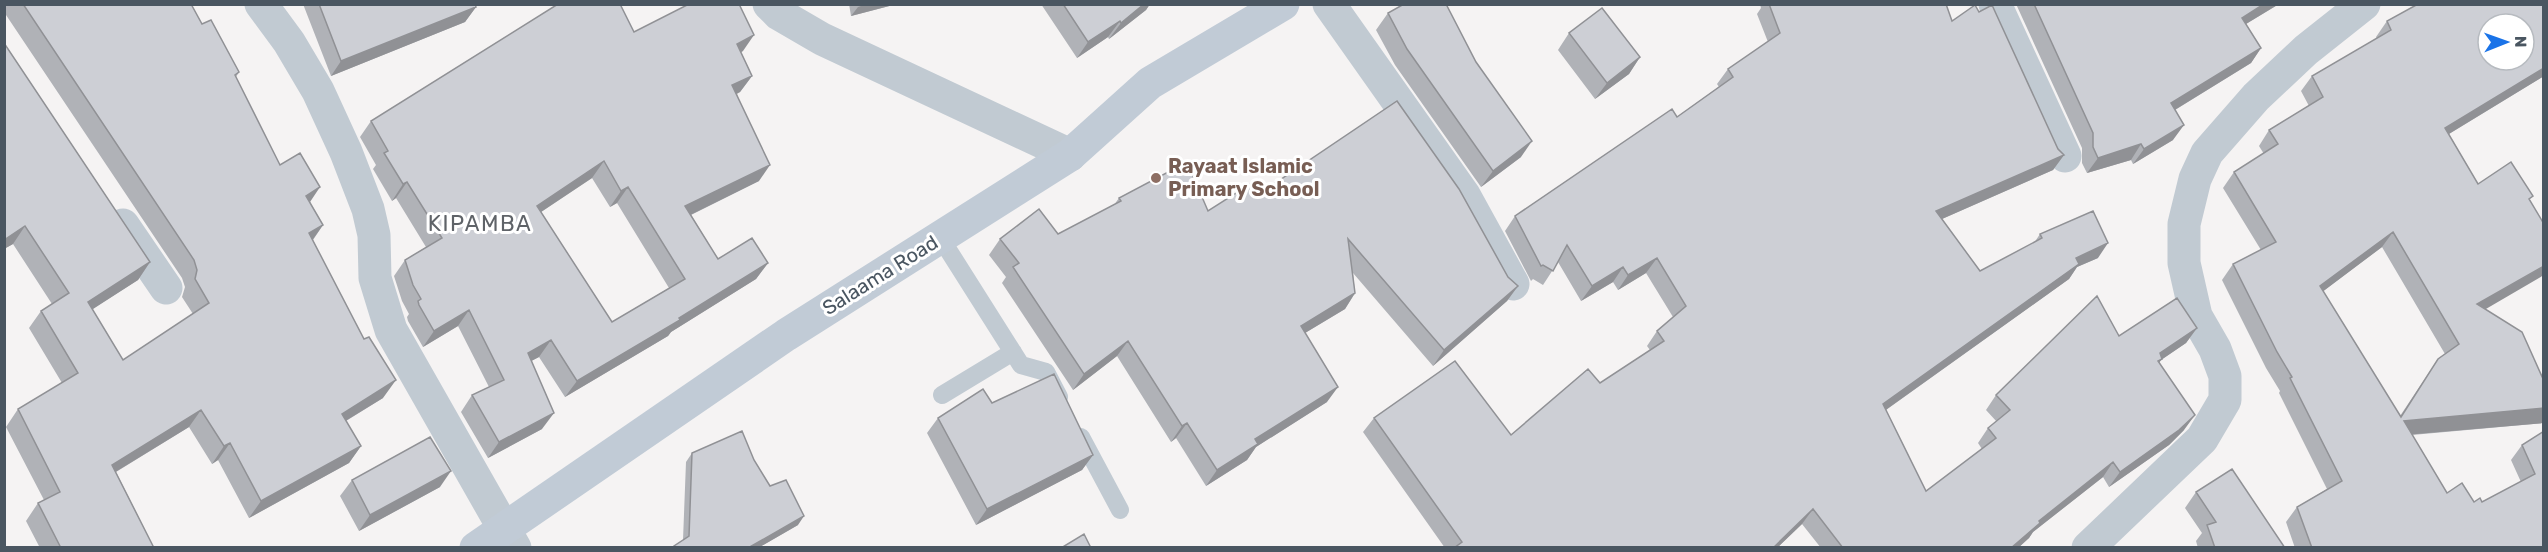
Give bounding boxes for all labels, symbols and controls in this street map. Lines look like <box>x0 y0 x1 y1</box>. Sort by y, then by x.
north arrow <box>2476 12 2536 72</box>
text: N <box>2511 36 2530 48</box>
place label: Rayaat Islamic Primary School <box>1168 154 1319 201</box>
marker: Rayaat Islamic Primary School <box>1149 171 1163 185</box>
district label: KIPAMBA <box>428 210 532 237</box>
street label: Salaama Road <box>818 230 942 320</box>

